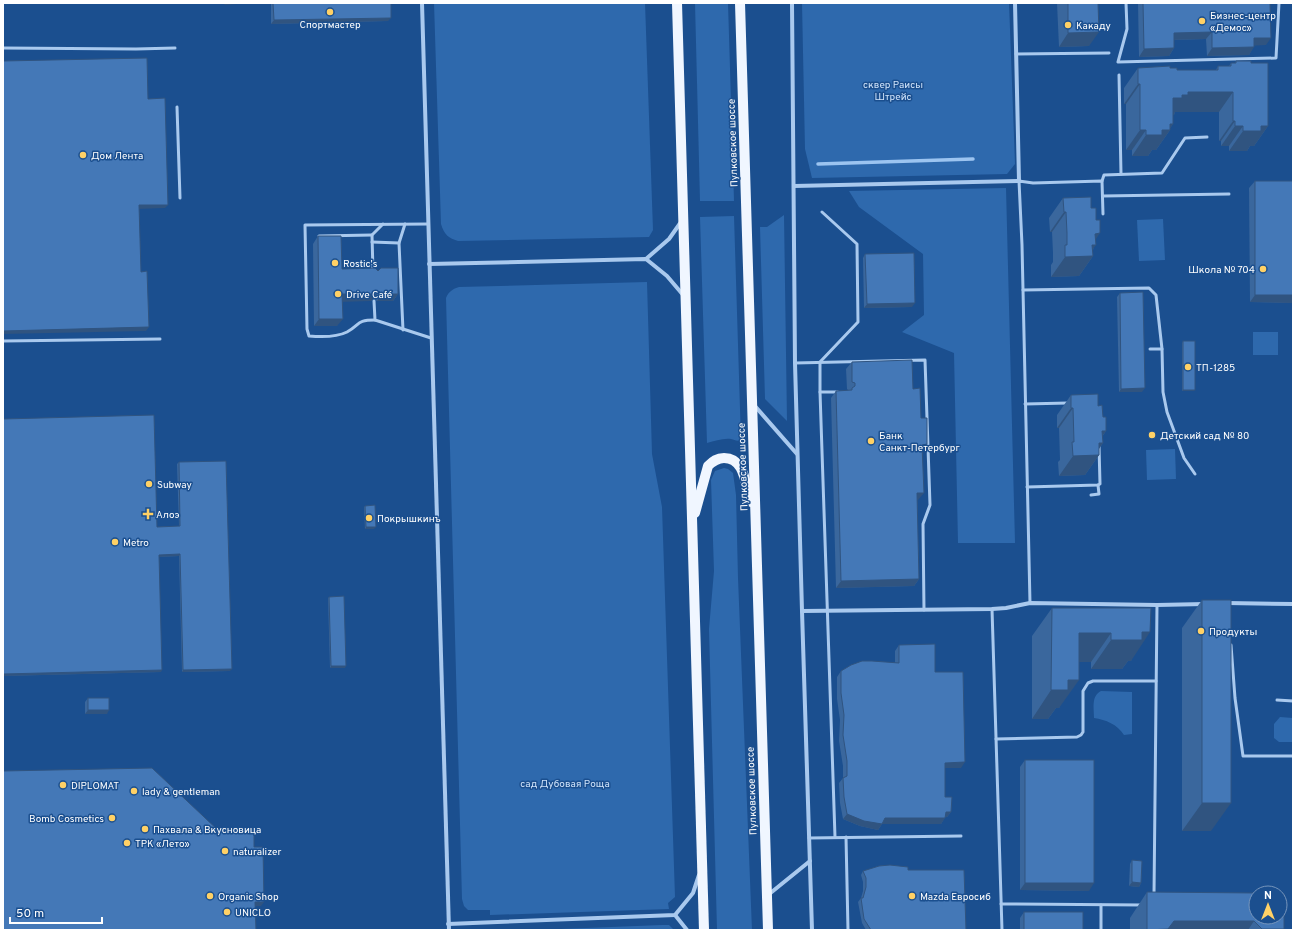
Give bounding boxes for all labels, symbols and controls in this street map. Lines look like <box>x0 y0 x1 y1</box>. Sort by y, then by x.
marker: Спортмастер <box>325 7 335 17</box>
place label: Бизнес-центр «Демос» <box>1210 10 1276 35</box>
marker: Бизнес-центр «Демос» <box>1197 16 1207 26</box>
place label: Спортмастер <box>299 19 361 32</box>
marker: Какаду <box>1063 20 1073 30</box>
place label: Какаду <box>1076 20 1111 33</box>
park label: сквер Раисы Штрейс <box>863 79 923 104</box>
street label: Пулковское шоссе <box>725 99 742 187</box>
marker: Дом Лента <box>78 150 88 160</box>
place label: Дом Лента <box>91 150 143 163</box>
marker: Rostic's <box>330 258 340 268</box>
place label: Rostic's <box>343 258 378 271</box>
place label: Школа № 704 <box>1188 264 1255 277</box>
marker: Школа № 704 <box>1258 264 1268 274</box>
marker: Drive Café <box>333 289 343 299</box>
place label: Drive Café <box>346 289 392 302</box>
marker: ТП-1285 <box>1183 362 1193 372</box>
place label: ТП-1285 <box>1196 362 1235 375</box>
street label: Пулковское шоссе <box>735 423 752 511</box>
place label: Банк Санкт-Петербург <box>879 430 960 455</box>
marker: Детский сад № 80 <box>1147 430 1157 440</box>
place label: Детский сад № 80 <box>1160 430 1249 443</box>
marker: Банк Санкт-Петербург <box>866 436 876 446</box>
marker: Subway <box>144 479 154 489</box>
place label: Subway <box>157 479 192 492</box>
marker: Алоэ <box>143 509 153 519</box>
place label: Алоэ <box>156 509 180 522</box>
marker: Покрышкинъ <box>364 513 374 523</box>
place label: Покрышкинъ <box>377 513 441 526</box>
marker: Metro <box>110 537 120 547</box>
place label: Metro <box>123 537 149 550</box>
marker: Продукты <box>1196 626 1206 636</box>
place label: Продукты <box>1209 626 1257 639</box>
street label: Пулковское шоссе <box>744 747 761 835</box>
park label: сад Дубовая Роща <box>520 778 610 791</box>
marker: DIPLOMAT <box>58 780 68 790</box>
place label: DIPLOMAT <box>71 780 119 793</box>
marker: lady & gentleman <box>129 786 139 796</box>
place label: lady & gentleman <box>142 786 220 799</box>
place label: Bomb Cosmetics <box>29 813 104 826</box>
marker: Bomb Cosmetics <box>107 813 117 823</box>
marker: Пахвала & Вкусновица <box>140 824 150 834</box>
place label: Пахвала & Вкусновица <box>153 824 261 837</box>
marker: ТРК «Лето» <box>122 838 132 848</box>
place label: ТРК «Лето» <box>135 838 190 851</box>
marker: naturalizer <box>220 846 230 856</box>
place label: naturalizer <box>233 846 282 859</box>
north arrow <box>1248 885 1288 925</box>
text: N <box>1264 889 1272 903</box>
marker: Organic Shop <box>205 891 215 901</box>
place label: Organic Shop <box>218 891 279 904</box>
marker: Mazda Евросиб <box>907 891 917 901</box>
place label: Mazda Евросиб <box>920 891 991 904</box>
scale bar <box>10 899 102 925</box>
text: 50 m <box>16 906 44 922</box>
marker: UNICLO <box>222 907 232 917</box>
place label: UNICLO <box>235 907 271 920</box>

